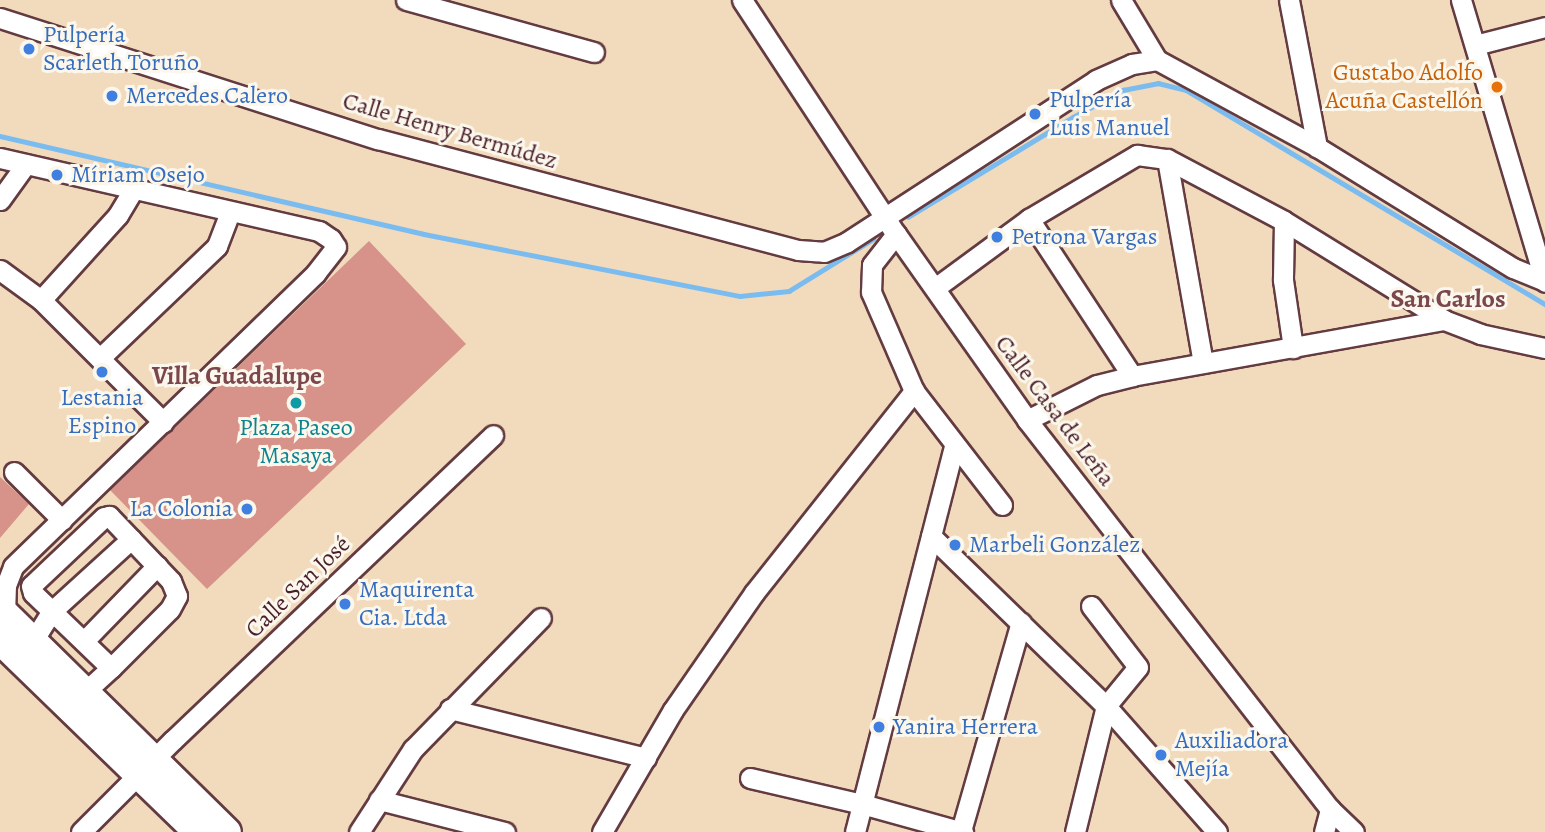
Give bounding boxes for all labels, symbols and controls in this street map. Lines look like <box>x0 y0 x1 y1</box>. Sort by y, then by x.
place label: Pulpería Scarleth Toruño <box>43 21 199 77</box>
marker: Pulpería Scarleth Toruño <box>21 41 37 57</box>
place label: Gustabo Adolfo Acuña Castellón <box>1325 59 1483 115</box>
marker: Gustabo Adolfo Acuña Castellón <box>1489 79 1505 95</box>
place label: Mercedes Calero <box>126 82 288 110</box>
place label: Pulpería Luis Manuel <box>1049 86 1169 142</box>
street label: Calle Henry Bermúdez <box>340 87 560 175</box>
marker: Mercedes Calero <box>104 88 120 104</box>
marker: Pulpería Luis Manuel <box>1027 106 1043 122</box>
place label: Míriam Osejo <box>71 161 205 189</box>
marker: Míriam Osejo <box>49 167 65 183</box>
place label: Petrona Vargas <box>1011 223 1157 251</box>
marker: Petrona Vargas <box>989 229 1005 245</box>
district label: San Carlos <box>1390 283 1506 315</box>
street label: Calle Casa de Leña <box>989 330 1121 492</box>
district label: Villa Guadalupe <box>152 360 322 392</box>
marker: Lestania Espino <box>94 364 110 380</box>
place label: Lestania Espino <box>61 384 143 440</box>
marker: Plaza Paseo Masaya <box>288 395 304 411</box>
place label: Plaza Paseo Masaya <box>239 414 353 470</box>
place label: La Colonia <box>129 495 233 523</box>
marker: La Colonia <box>239 501 255 517</box>
street label: Calle San José <box>240 530 356 644</box>
place label: Marbeli González <box>969 531 1140 559</box>
marker: Marbeli González <box>947 537 963 553</box>
place label: Maquirenta Cia. Ltda <box>359 576 474 632</box>
marker: Maquirenta Cia. Ltda <box>337 596 353 612</box>
place label: Yanira Herrera <box>893 713 1038 741</box>
marker: Yanira Herrera <box>871 719 887 735</box>
place label: Auxiliadora Mejía <box>1175 727 1288 783</box>
marker: Auxiliadora Mejía <box>1153 747 1169 763</box>

